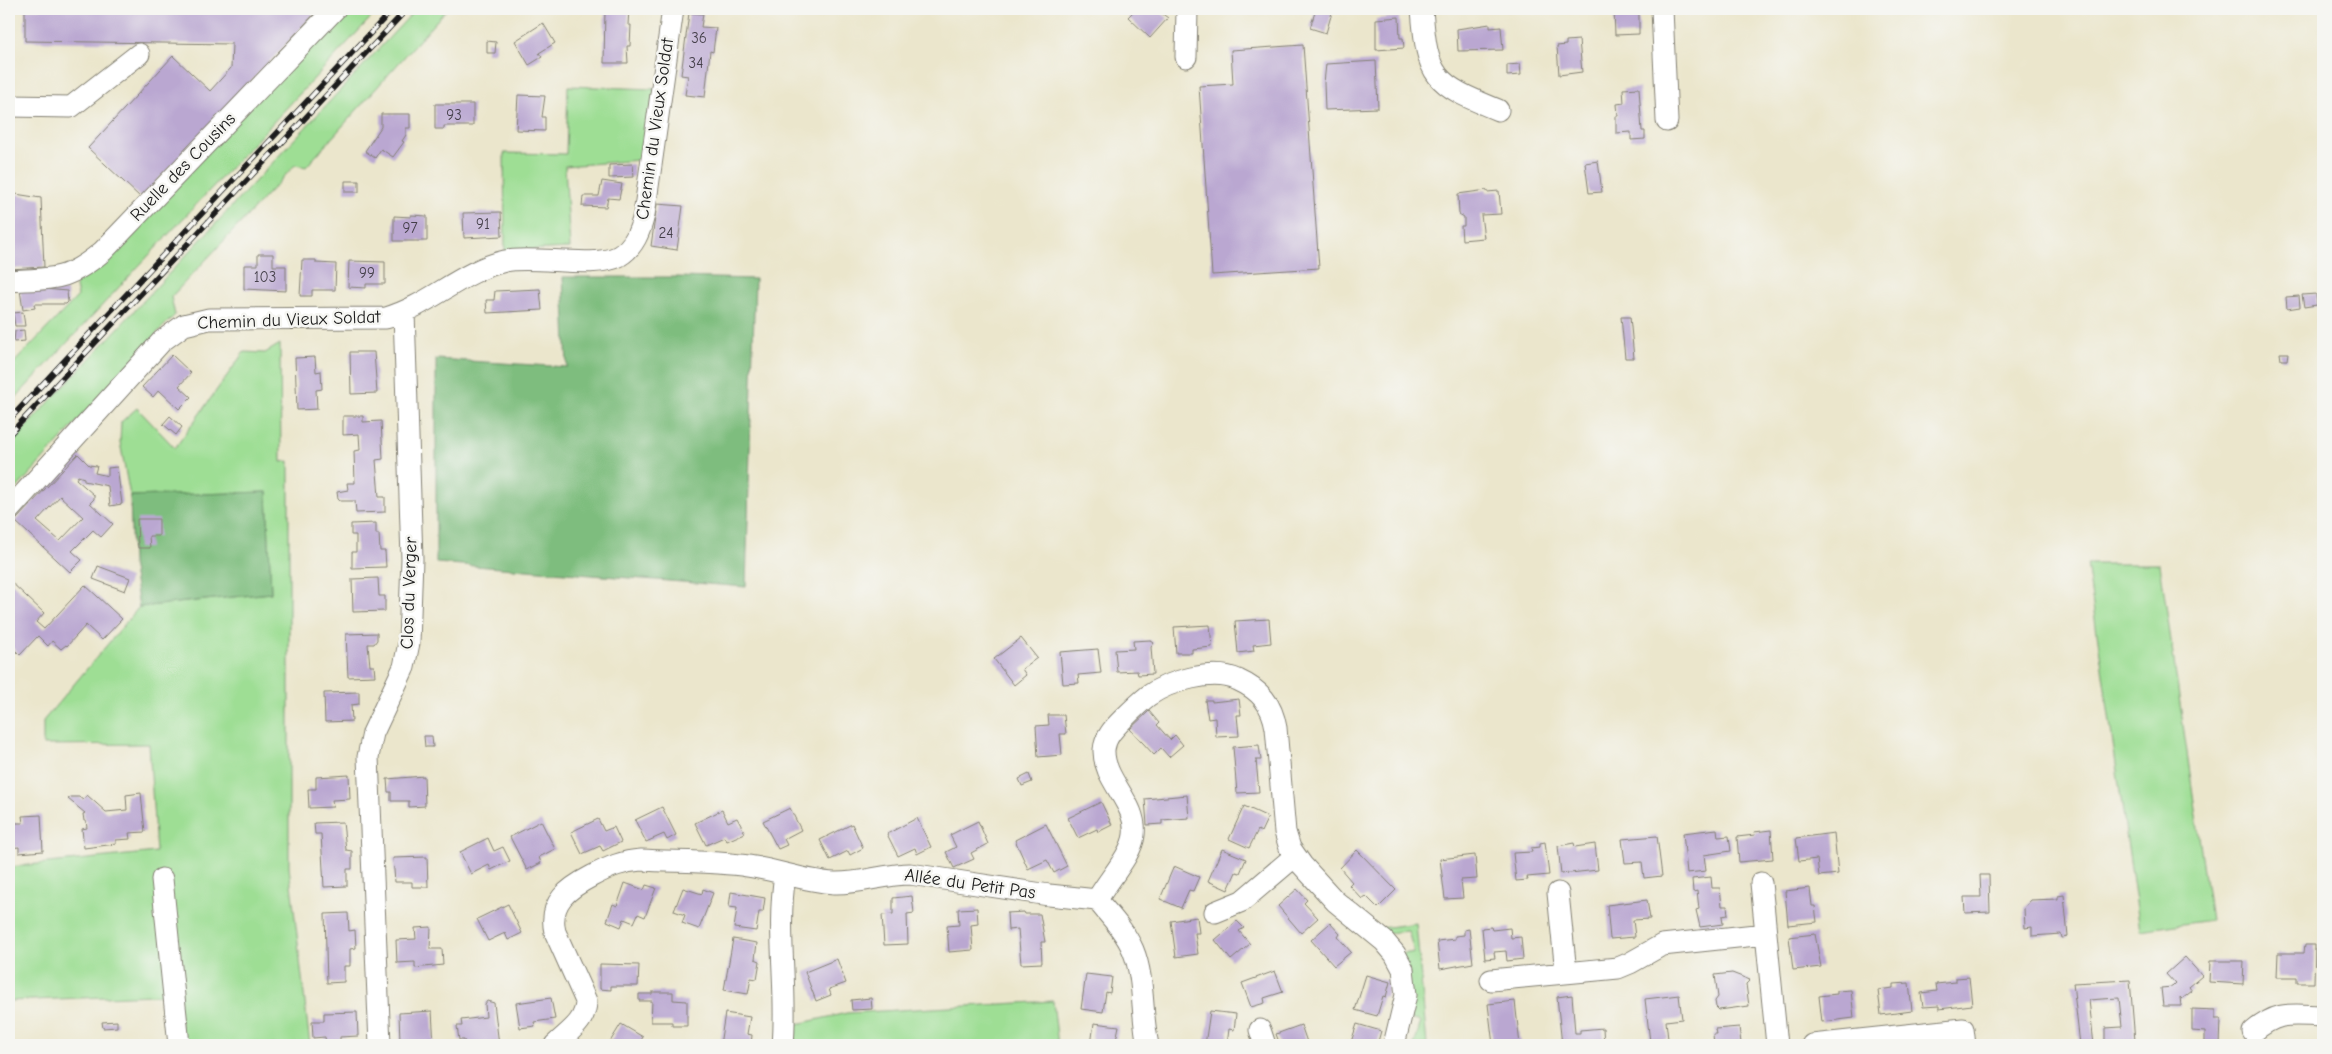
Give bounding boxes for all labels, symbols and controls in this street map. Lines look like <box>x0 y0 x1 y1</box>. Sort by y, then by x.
house number: 36 <box>691 29 707 47</box>
street label: Chemin du Vieux Soldat <box>632 36 678 221</box>
house number: 34 <box>689 54 703 72</box>
house number: 93 <box>446 106 462 124</box>
street label: Ruelle des Cousins <box>126 108 240 226</box>
house number: 91 <box>476 215 490 233</box>
house number: 97 <box>402 219 418 237</box>
house number: 24 <box>658 224 674 242</box>
house number: 99 <box>359 264 375 282</box>
house number: 103 <box>254 268 276 286</box>
street label: Chemin du Vieux Soldat <box>197 306 382 334</box>
street label: Clos du Verger <box>397 536 421 650</box>
street label: Allée du Petit Pas <box>903 864 1037 904</box>

